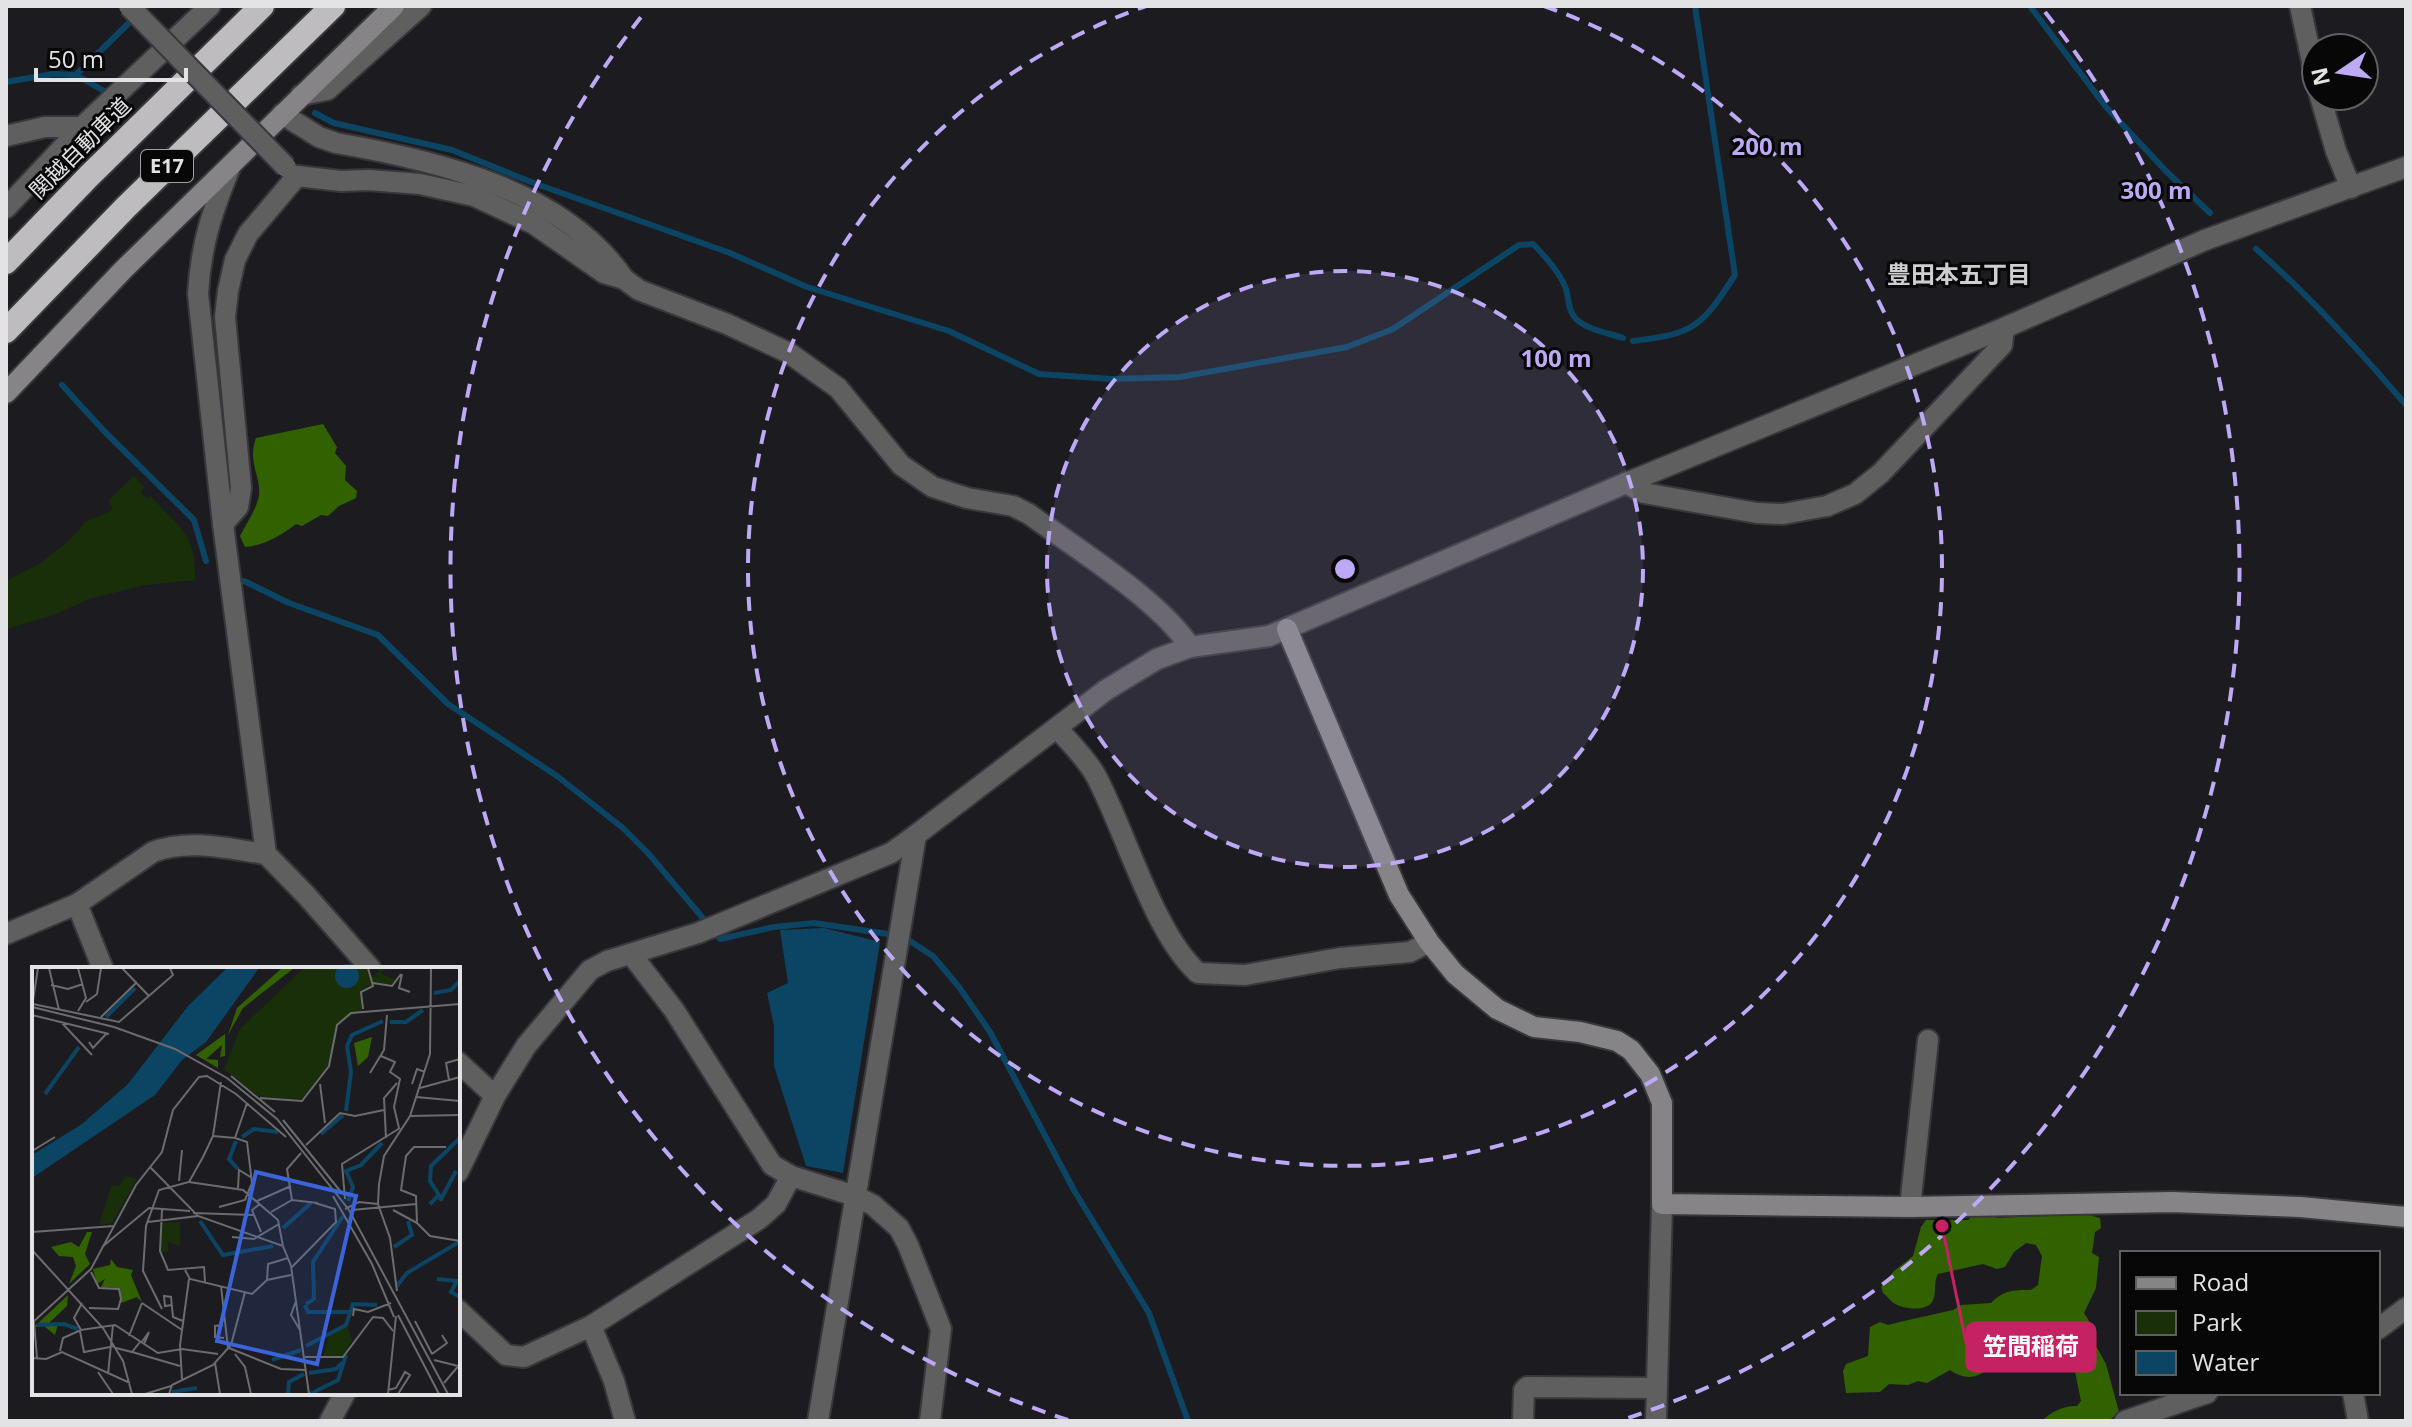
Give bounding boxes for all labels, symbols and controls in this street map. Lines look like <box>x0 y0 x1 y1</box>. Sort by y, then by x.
scale bar <box>36 32 186 82</box>
north arrow <box>2300 32 2380 112</box>
text: 50 m <box>48 42 104 75</box>
text: N <box>2303 65 2336 89</box>
street label: 関越自動車道 <box>22 90 137 205</box>
text: 200 m <box>1732 129 1802 162</box>
road number: E17 <box>141 150 193 182</box>
text: 300 m <box>2121 173 2191 206</box>
district label: 豊田本五丁目 <box>1887 257 2031 290</box>
text: 100 m <box>1521 341 1591 374</box>
centre of rings <box>1331 555 1359 583</box>
inset map <box>32 967 460 1395</box>
legend <box>2120 1251 2380 1395</box>
text: Road <box>2192 1265 2249 1298</box>
text: Park <box>2192 1305 2243 1338</box>
callout: 笠間稲荷 <box>1967 1323 2095 1371</box>
text: 笠間稲荷 <box>1983 1329 2079 1362</box>
text: Water <box>2192 1345 2260 1378</box>

